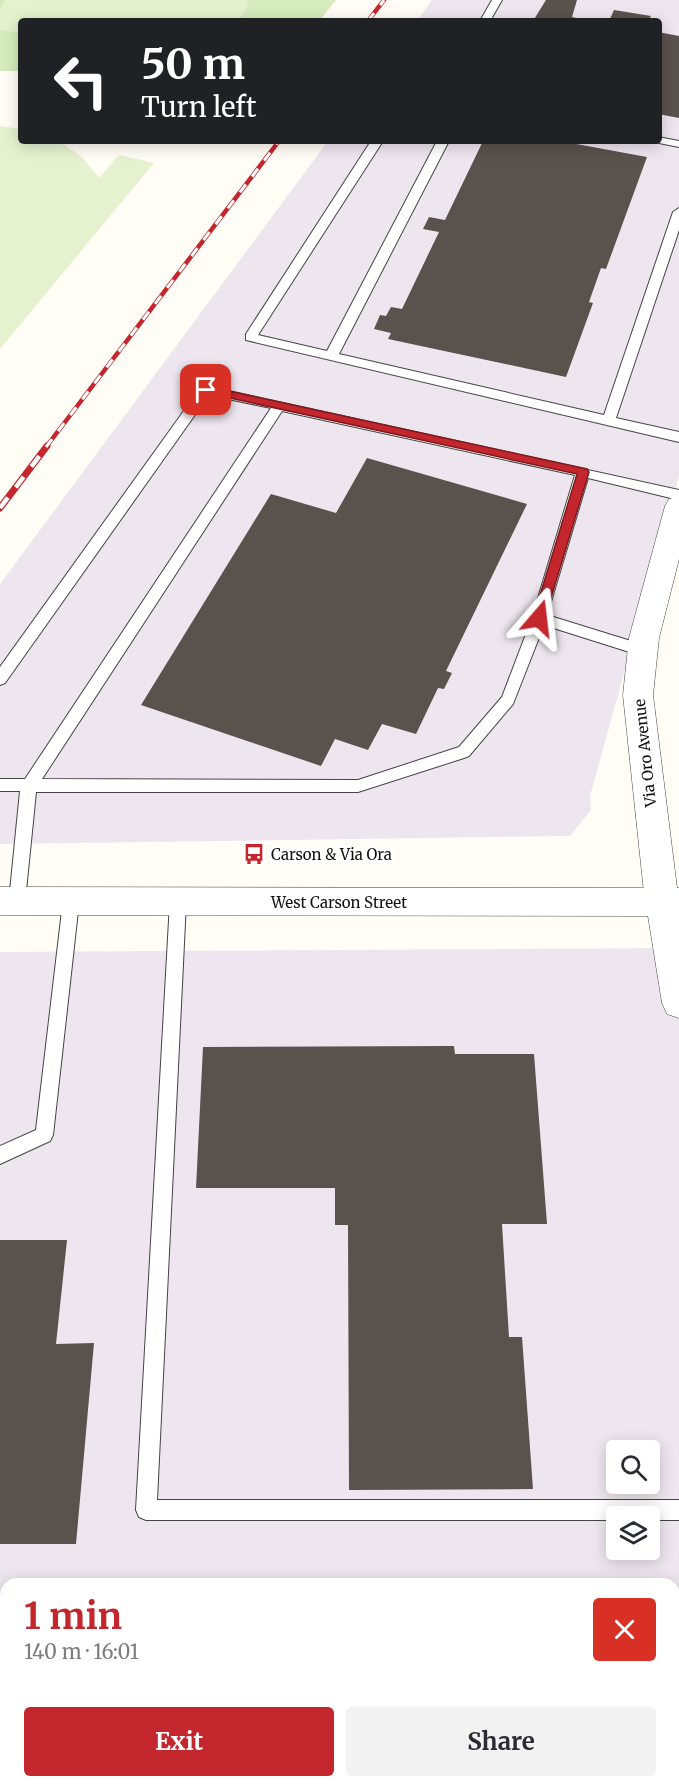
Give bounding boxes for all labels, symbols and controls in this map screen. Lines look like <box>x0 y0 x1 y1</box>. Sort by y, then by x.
text: 50 m <box>141 38 245 90</box>
icon: left <box>42 42 120 120</box>
text: Turn left <box>141 90 256 124</box>
pin <box>180 364 231 415</box>
icon: arrive <box>189 373 222 406</box>
position arrow <box>507 586 571 650</box>
street label: Via Oro Avenue <box>630 698 660 809</box>
bus stop icon: Carson & Via Ora <box>242 842 266 866</box>
place label: Carson & Via Ora <box>271 845 392 864</box>
street label: West Carson Street <box>270 893 407 912</box>
map controls <box>606 1440 660 1560</box>
button: search <box>606 1440 660 1494</box>
button: layers <box>606 1506 660 1560</box>
text: 1 min <box>24 1594 122 1639</box>
button: close <box>593 1598 656 1661</box>
text: 140 m · 16:01 <box>24 1639 139 1664</box>
button: Exit <box>24 1707 334 1776</box>
button: Share <box>346 1707 656 1776</box>

